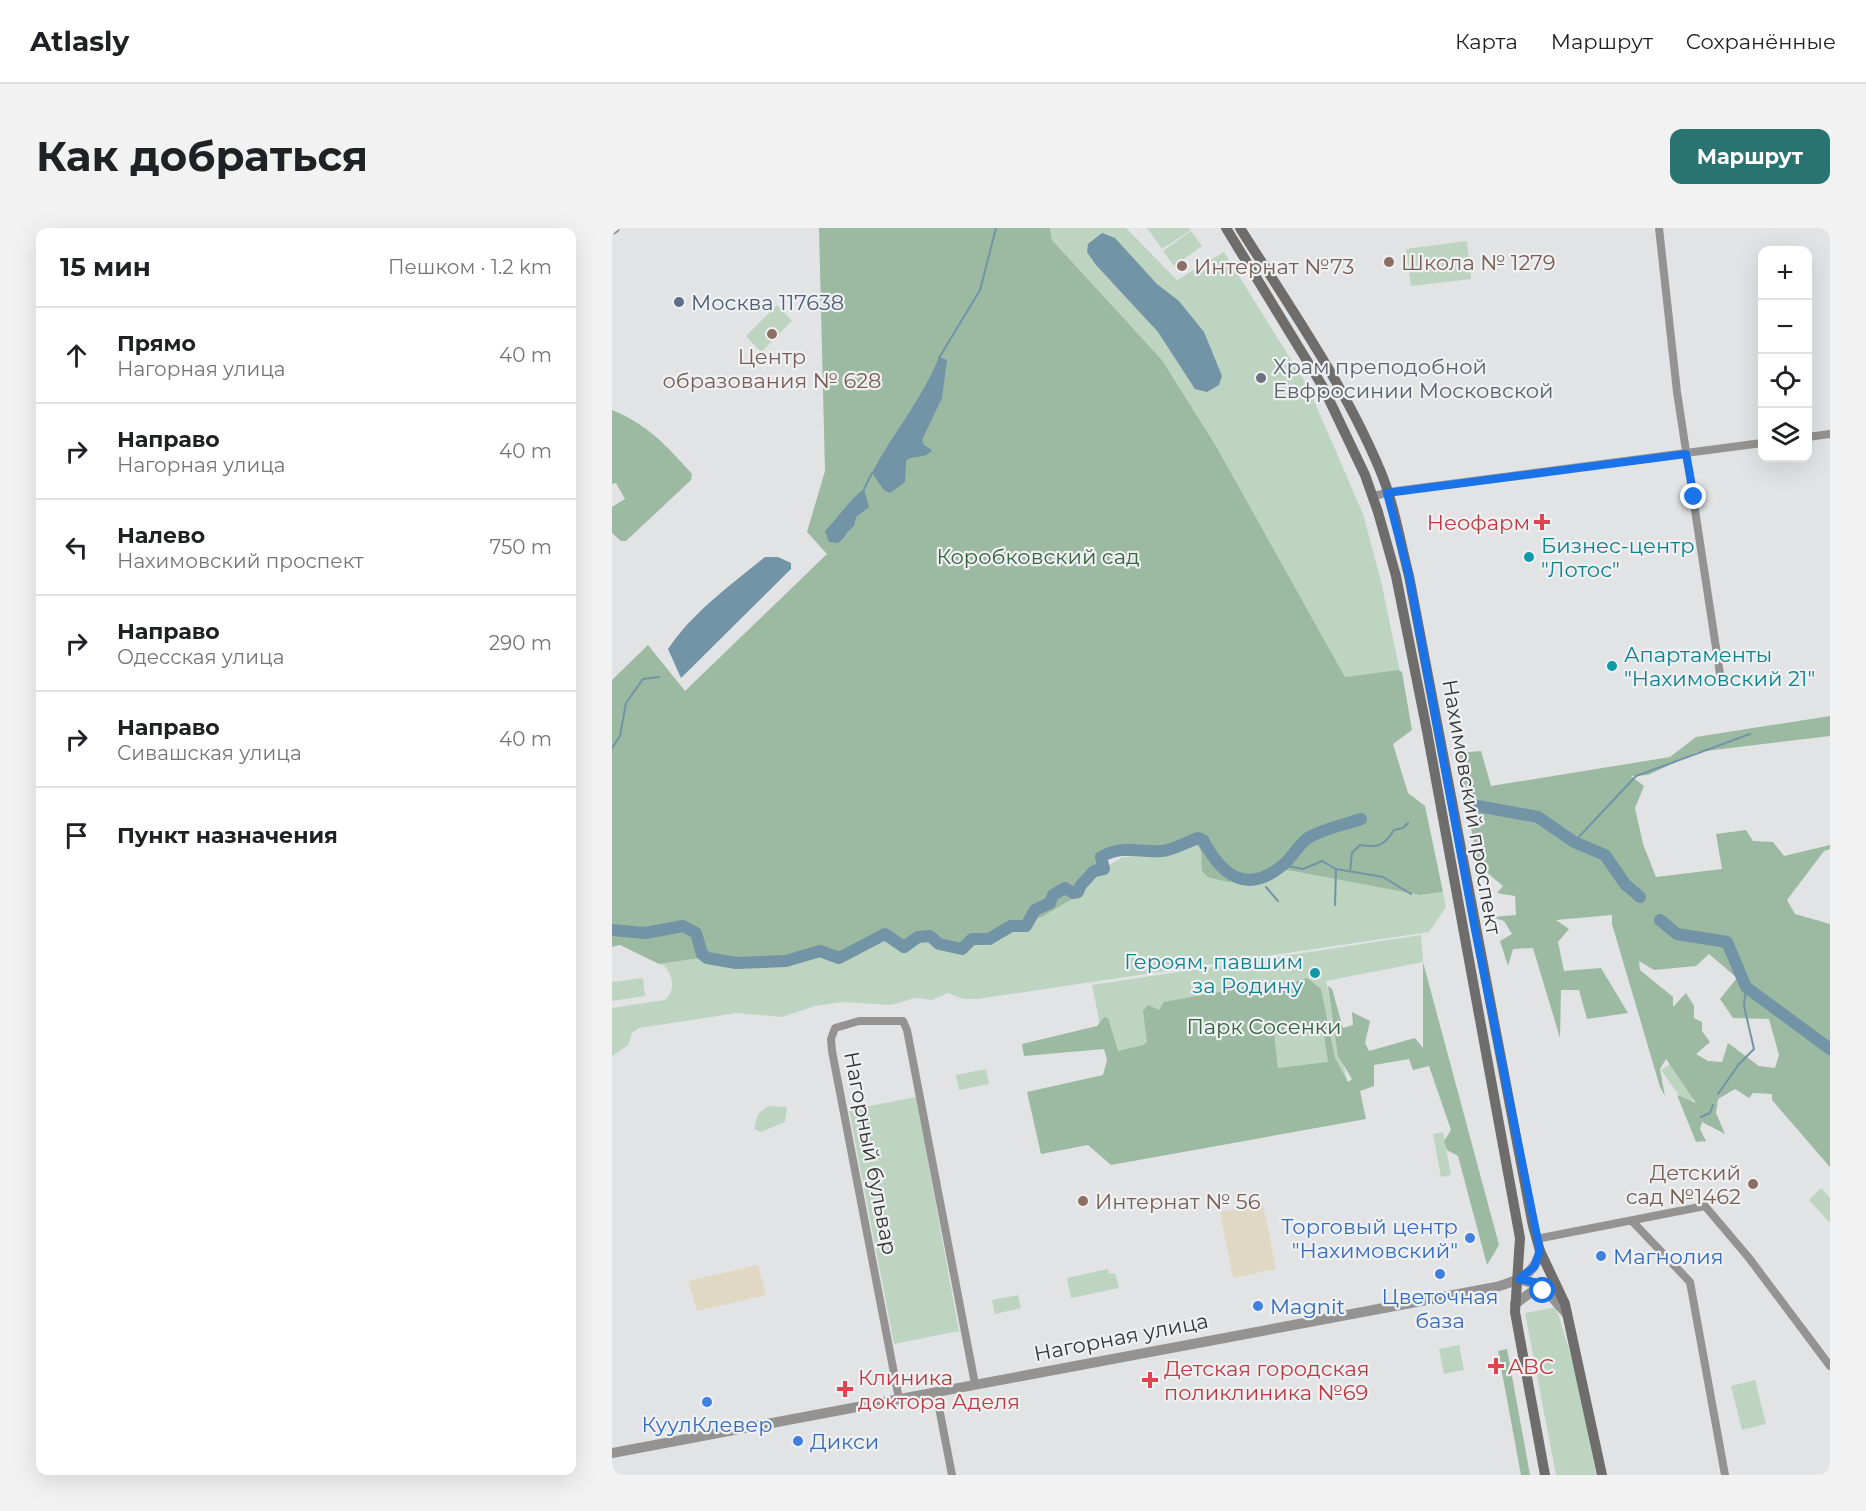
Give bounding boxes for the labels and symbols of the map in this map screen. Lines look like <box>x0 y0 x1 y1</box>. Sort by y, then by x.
place label: Школа № 1279 <box>1401 250 1555 275</box>
place label: Интернат №73 <box>1194 254 1354 279</box>
marker: Школа № 1279 <box>1382 255 1396 269</box>
marker: Интернат №73 <box>1175 259 1189 273</box>
place label: Москва 117638 <box>691 290 844 315</box>
marker: Москва 117638 <box>672 295 686 309</box>
marker: Центр образования № 628 <box>765 327 779 341</box>
place label: Центр образования № 628 <box>662 344 882 393</box>
place label: Храм преподобной Евфросинии Московской <box>1273 354 1554 403</box>
marker: Храм преподобной Евфросинии Московской <box>1254 371 1268 385</box>
route end <box>1680 483 1706 509</box>
place label: Неофарм <box>1427 510 1530 535</box>
marker: Неофарм <box>1535 515 1549 529</box>
place label: Бизнес-центр "Лотос" <box>1541 533 1695 582</box>
park label: Коробковский сад <box>936 544 1140 569</box>
marker: Бизнес-центр "Лотос" <box>1522 550 1536 564</box>
place label: Апартаменты "Нахимовский 21" <box>1624 642 1815 691</box>
marker: Апартаменты "Нахимовский 21" <box>1605 659 1619 673</box>
street label: Нахимовский проспект <box>1437 677 1507 937</box>
place label: Героям, павшим за Родину <box>1124 949 1303 998</box>
marker: Героям, павшим за Родину <box>1308 966 1322 980</box>
park label: Парк Сосенки <box>1186 1014 1342 1039</box>
street label: Нагорный бульвар <box>839 1049 903 1257</box>
place label: Детский сад №1462 <box>1626 1160 1741 1209</box>
marker: Детский сад №1462 <box>1746 1177 1760 1191</box>
place label: Интернат № 56 <box>1095 1189 1261 1214</box>
marker: Интернат № 56 <box>1076 1194 1090 1208</box>
place label: Торговый центр "Нахимовский" <box>1281 1214 1458 1263</box>
marker: Торговый центр "Нахимовский" <box>1463 1231 1477 1245</box>
place label: Магнолия <box>1613 1244 1723 1269</box>
marker: Магнолия <box>1594 1249 1608 1263</box>
marker: Цветочная база <box>1433 1267 1447 1281</box>
route start <box>1529 1277 1555 1303</box>
place label: Цветочная база <box>1381 1284 1499 1333</box>
place label: Magnit <box>1270 1294 1345 1319</box>
marker: Magnit <box>1251 1299 1265 1313</box>
street label: Нагорная улица <box>1032 1308 1210 1366</box>
place label: ABC <box>1508 1354 1554 1379</box>
place label: Детская городская поликлиника №69 <box>1164 1356 1370 1405</box>
marker: ABC <box>1489 1359 1503 1373</box>
place label: Клиника доктора Аделя <box>858 1365 1020 1414</box>
marker: Детская городская поликлиника №69 <box>1141 1371 1159 1389</box>
marker: Клиника доктора Аделя <box>836 1380 854 1398</box>
marker: КуулКлевер <box>700 1395 714 1409</box>
place label: КуулКлевер <box>641 1412 773 1437</box>
place label: Дикси <box>810 1429 879 1454</box>
marker: Дикси <box>791 1434 805 1448</box>

